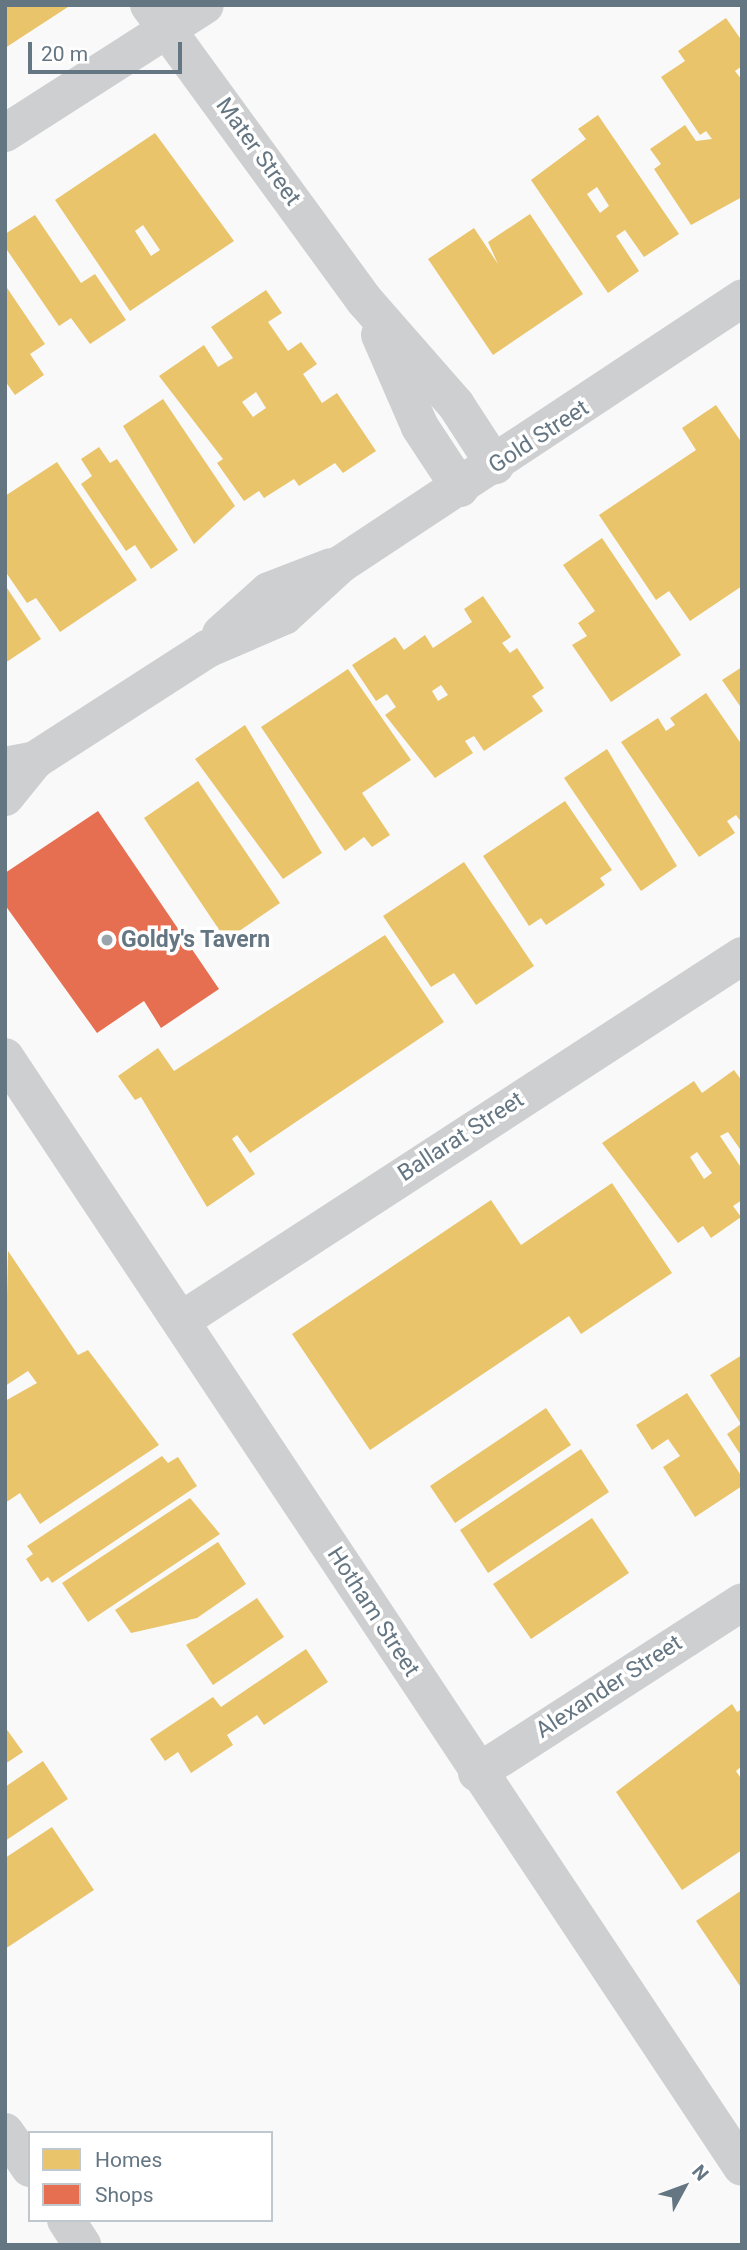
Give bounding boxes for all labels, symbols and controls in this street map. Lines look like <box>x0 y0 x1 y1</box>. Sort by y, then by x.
scale bar <box>32 28 186 72</box>
text: 20 m <box>41 42 88 66</box>
street label: Mater Street <box>210 93 306 211</box>
street label: Gold Street <box>484 394 594 480</box>
place label: Goldy's Tavern <box>121 926 271 954</box>
marker: Goldy's Tavern <box>99 932 115 948</box>
street label: Ballarat Street <box>393 1086 529 1188</box>
street label: Hotham Street <box>321 1542 425 1682</box>
street label: Alexander Street <box>531 1629 687 1745</box>
legend <box>28 2131 273 2222</box>
text: Homes <box>95 2148 162 2172</box>
north arrow <box>649 2152 719 2222</box>
text: N <box>687 2160 713 2185</box>
text: Shops <box>95 2183 154 2207</box>

